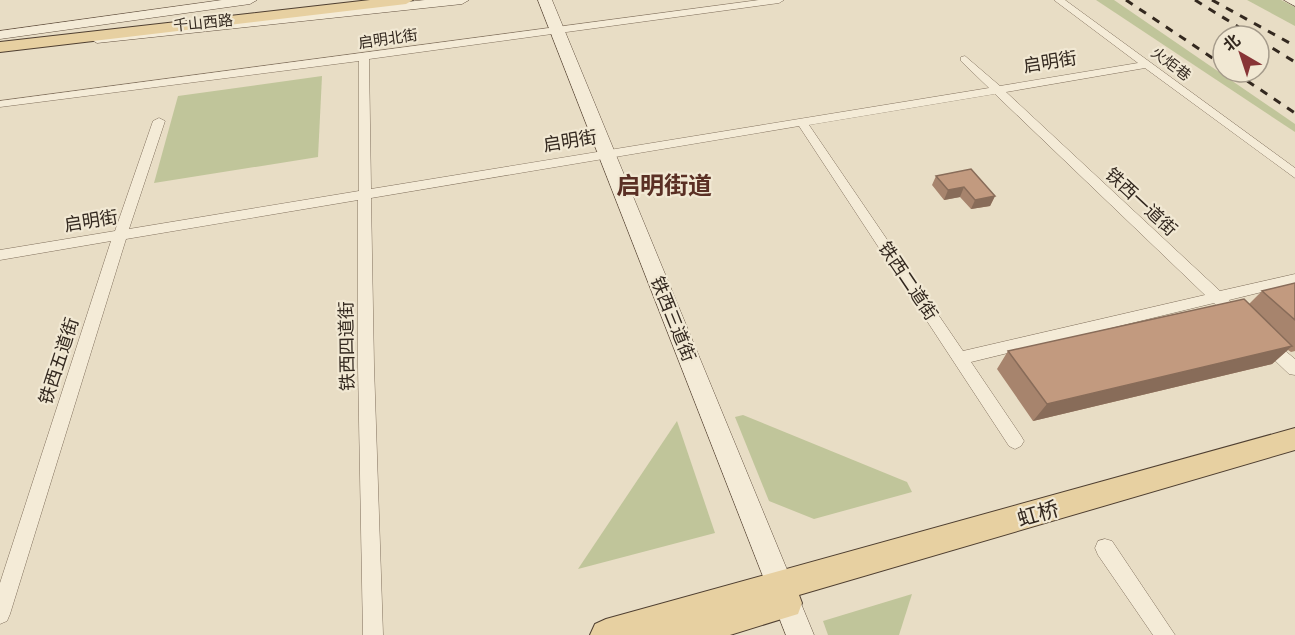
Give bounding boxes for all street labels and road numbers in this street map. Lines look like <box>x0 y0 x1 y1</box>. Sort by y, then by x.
street label: 千山西路 <box>172 12 234 34</box>
street label: 启明北街 <box>357 26 419 51</box>
street label: 火炬巷 <box>1148 44 1194 84</box>
street label: 启明街 <box>1022 48 1078 76</box>
street label: 启明街 <box>542 127 598 155</box>
street label: 铁西一道街 <box>1101 164 1181 240</box>
street label: 启明街 <box>63 207 119 235</box>
street label: 铁西二道街 <box>875 238 941 324</box>
street label: 铁西三道街 <box>647 274 699 364</box>
street label: 铁西四道街 <box>336 301 358 391</box>
street label: 铁西五道街 <box>36 315 82 407</box>
street label: 虹桥 <box>1015 497 1061 531</box>

